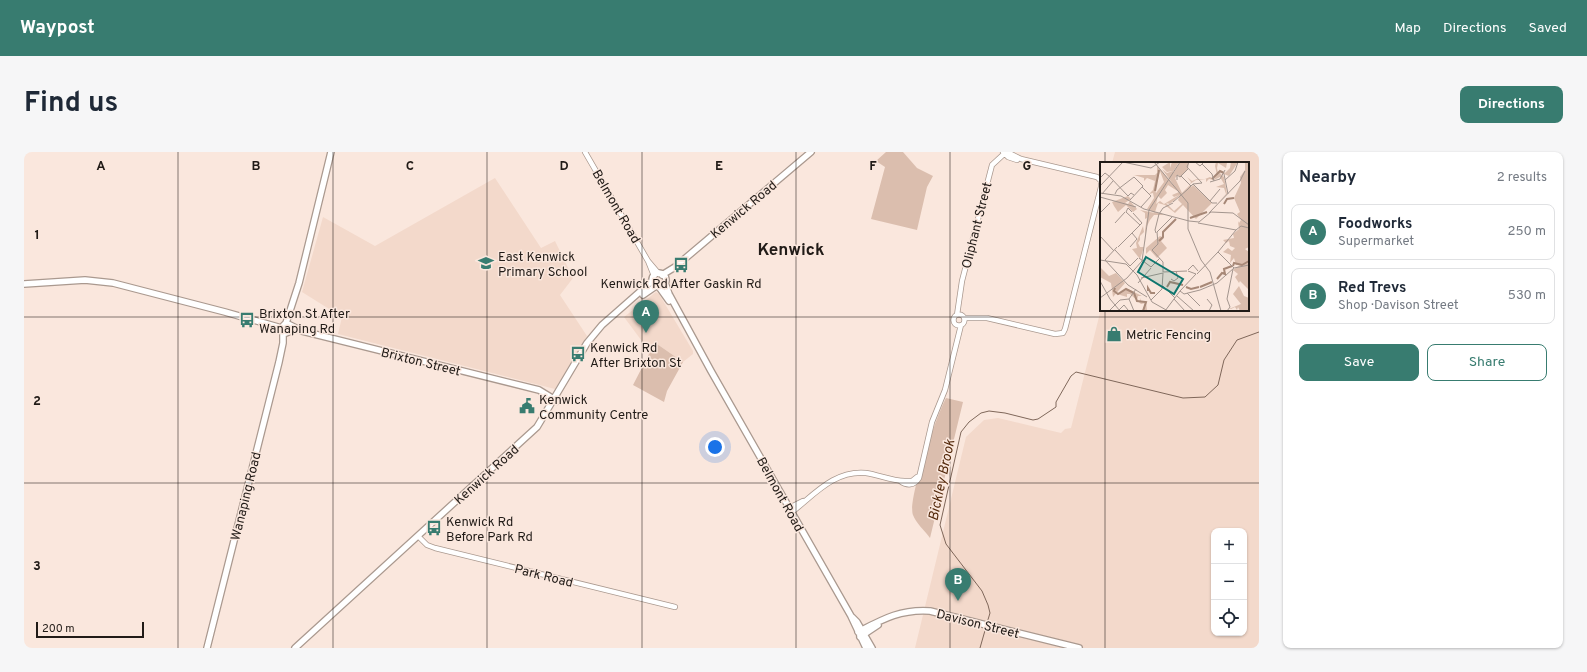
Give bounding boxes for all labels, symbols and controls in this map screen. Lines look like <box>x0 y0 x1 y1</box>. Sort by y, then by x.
text: Waypost <box>20 16 95 40</box>
text: Map <box>1395 20 1421 37</box>
text: Directions <box>1443 20 1507 37</box>
text: Saved <box>1529 20 1567 37</box>
text: Find us <box>24 86 118 122</box>
button: Directions <box>1460 86 1563 123</box>
text: A <box>96 159 106 175</box>
text: B <box>252 159 261 175</box>
text: C <box>406 159 414 175</box>
text: D <box>559 159 569 175</box>
text: E <box>715 159 723 175</box>
text: F <box>869 159 877 175</box>
text: G <box>1023 159 1032 175</box>
inset map <box>1100 162 1249 311</box>
street label: Belmont Road <box>588 167 643 247</box>
text: Nearby <box>1299 167 1356 189</box>
text: 2 results <box>1497 170 1547 186</box>
street label: Kenwick Road <box>708 178 781 243</box>
street label: Oliphant Street <box>959 180 996 271</box>
text: Foodworks <box>1338 215 1412 234</box>
text: A <box>1308 224 1318 240</box>
text: 250 m <box>1508 224 1546 240</box>
text: 1 <box>34 228 40 244</box>
text: Supermarket <box>1338 234 1414 250</box>
district label: Kenwick <box>757 240 825 262</box>
place label: East Kenwick Primary School <box>498 250 587 281</box>
school or university icon: East Kenwick Primary School <box>477 254 495 272</box>
bus stop icon: Kenwick Rd After Gaskin Rd <box>672 256 690 274</box>
place label: Kenwick Rd After Gaskin Rd <box>600 277 762 293</box>
text: Red Trevs <box>1338 279 1406 298</box>
text: B <box>1309 288 1317 304</box>
text: 530 m <box>1508 288 1546 304</box>
text: Shop · Davison Street <box>1338 298 1459 314</box>
pin: A <box>633 300 659 333</box>
place label: Brixton St After Wanaping Rd <box>259 307 350 338</box>
bus stop icon: Brixton St After Wanaping Rd <box>238 311 256 329</box>
shop icon: Metric Fencing <box>1105 325 1123 343</box>
place label: Metric Fencing <box>1126 328 1211 344</box>
place label: Kenwick Rd After Brixton St <box>590 341 682 372</box>
button: Save <box>1299 344 1419 381</box>
button: Share <box>1427 344 1547 381</box>
street label: Brixton Street <box>379 345 462 381</box>
bus stop icon: Kenwick Rd After Brixton St <box>569 345 587 363</box>
place label: Kenwick Community Centre <box>539 393 648 424</box>
text: 2 <box>33 394 41 410</box>
public building icon: Kenwick Community Centre <box>518 397 536 415</box>
your location <box>705 437 725 457</box>
water label: Bickley Brook <box>926 437 960 522</box>
street label: Kenwick Road <box>452 442 523 509</box>
street label: Wanaping Road <box>228 451 266 542</box>
street label: Belmont Road <box>752 455 806 535</box>
place label: Kenwick Rd Before Park Rd <box>446 515 533 546</box>
bus stop icon: Kenwick Rd Before Park Rd <box>425 519 443 537</box>
map controls <box>1211 528 1247 636</box>
button: + <box>1211 528 1247 564</box>
text: 3 <box>33 559 41 575</box>
street label: Park Road <box>512 562 575 592</box>
button: − <box>1211 564 1247 600</box>
pin: B <box>945 568 971 601</box>
button: locate <box>1211 600 1247 636</box>
street label: Davison Street <box>934 607 1021 643</box>
scale bar <box>36 620 144 639</box>
text: 200 m <box>42 622 75 636</box>

